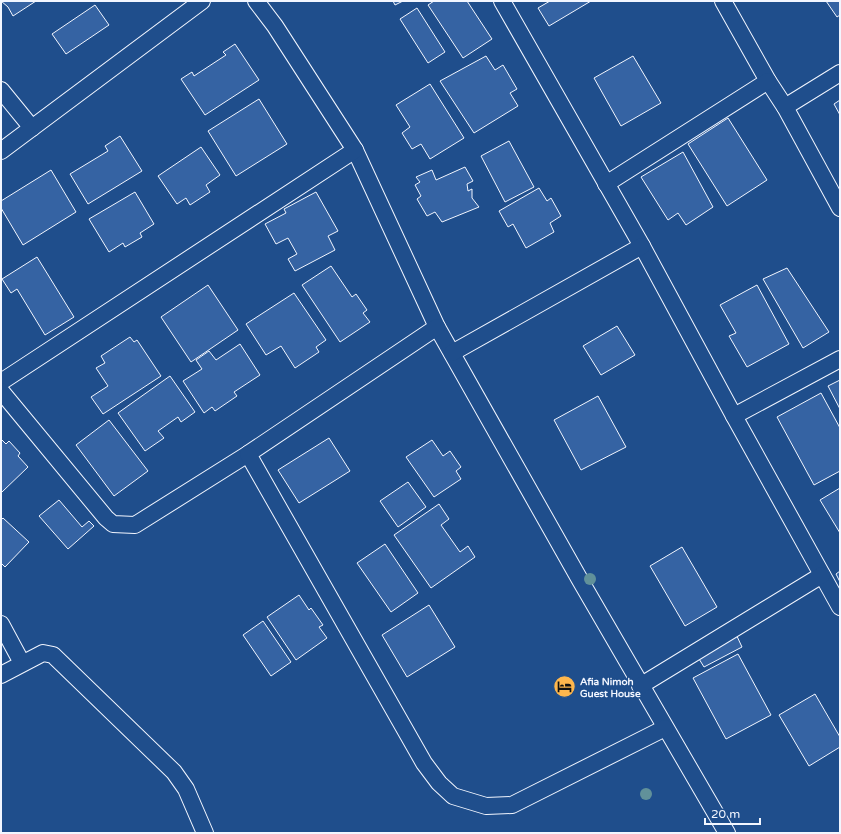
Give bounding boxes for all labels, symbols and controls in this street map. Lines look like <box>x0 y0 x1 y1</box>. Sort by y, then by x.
hotel icon: Afia Nimoh Guest House <box>552 674 578 700</box>
place label: Afia Nimoh Guest House <box>580 676 641 700</box>
scale bar <box>705 800 760 826</box>
text: 20 m <box>711 807 740 821</box>

